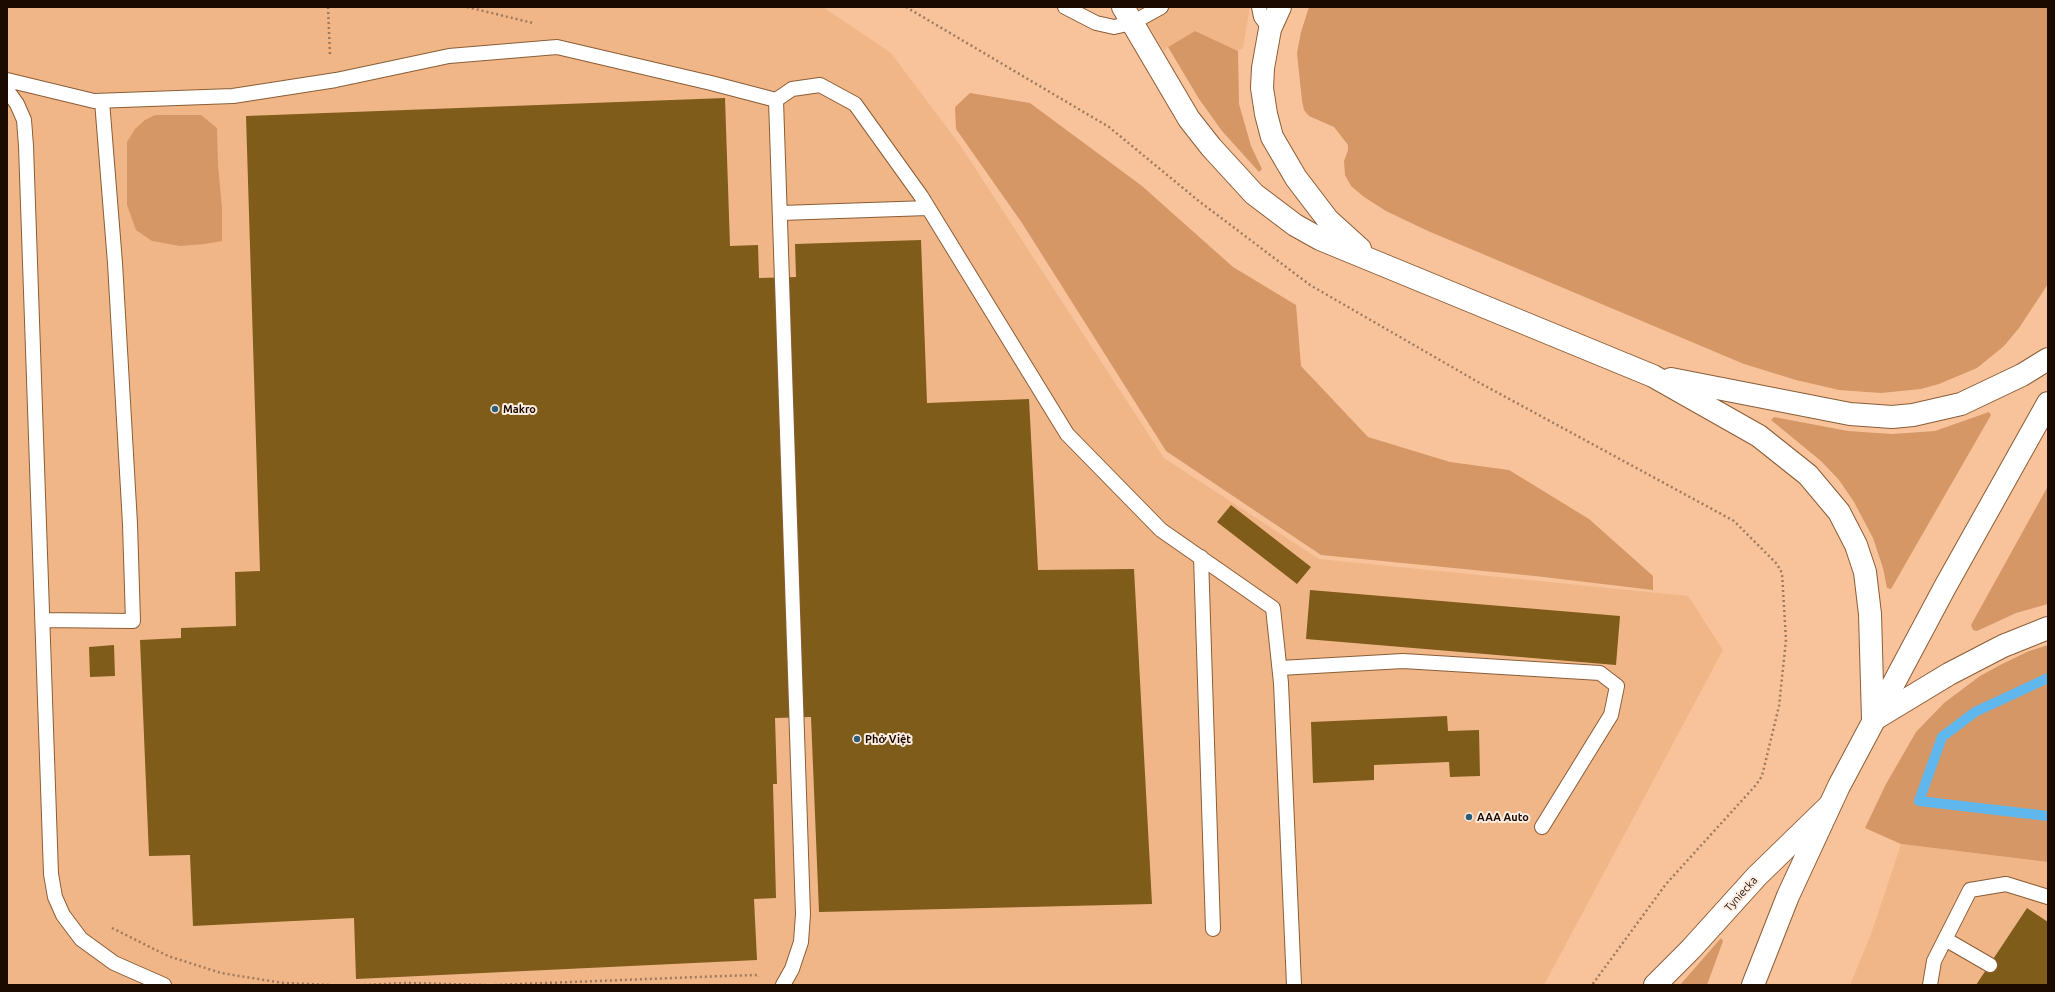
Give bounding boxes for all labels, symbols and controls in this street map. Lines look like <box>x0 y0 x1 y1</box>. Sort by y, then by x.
place label: Makro <box>503 402 536 416</box>
marker: Makro <box>490 404 500 414</box>
place label: Phở Việt <box>865 732 911 746</box>
marker: Phở Việt <box>852 734 862 744</box>
place label: AAA Auto <box>1477 810 1529 824</box>
marker: AAA Auto <box>1464 812 1474 822</box>
street label: Tyniecka <box>1722 874 1760 914</box>

